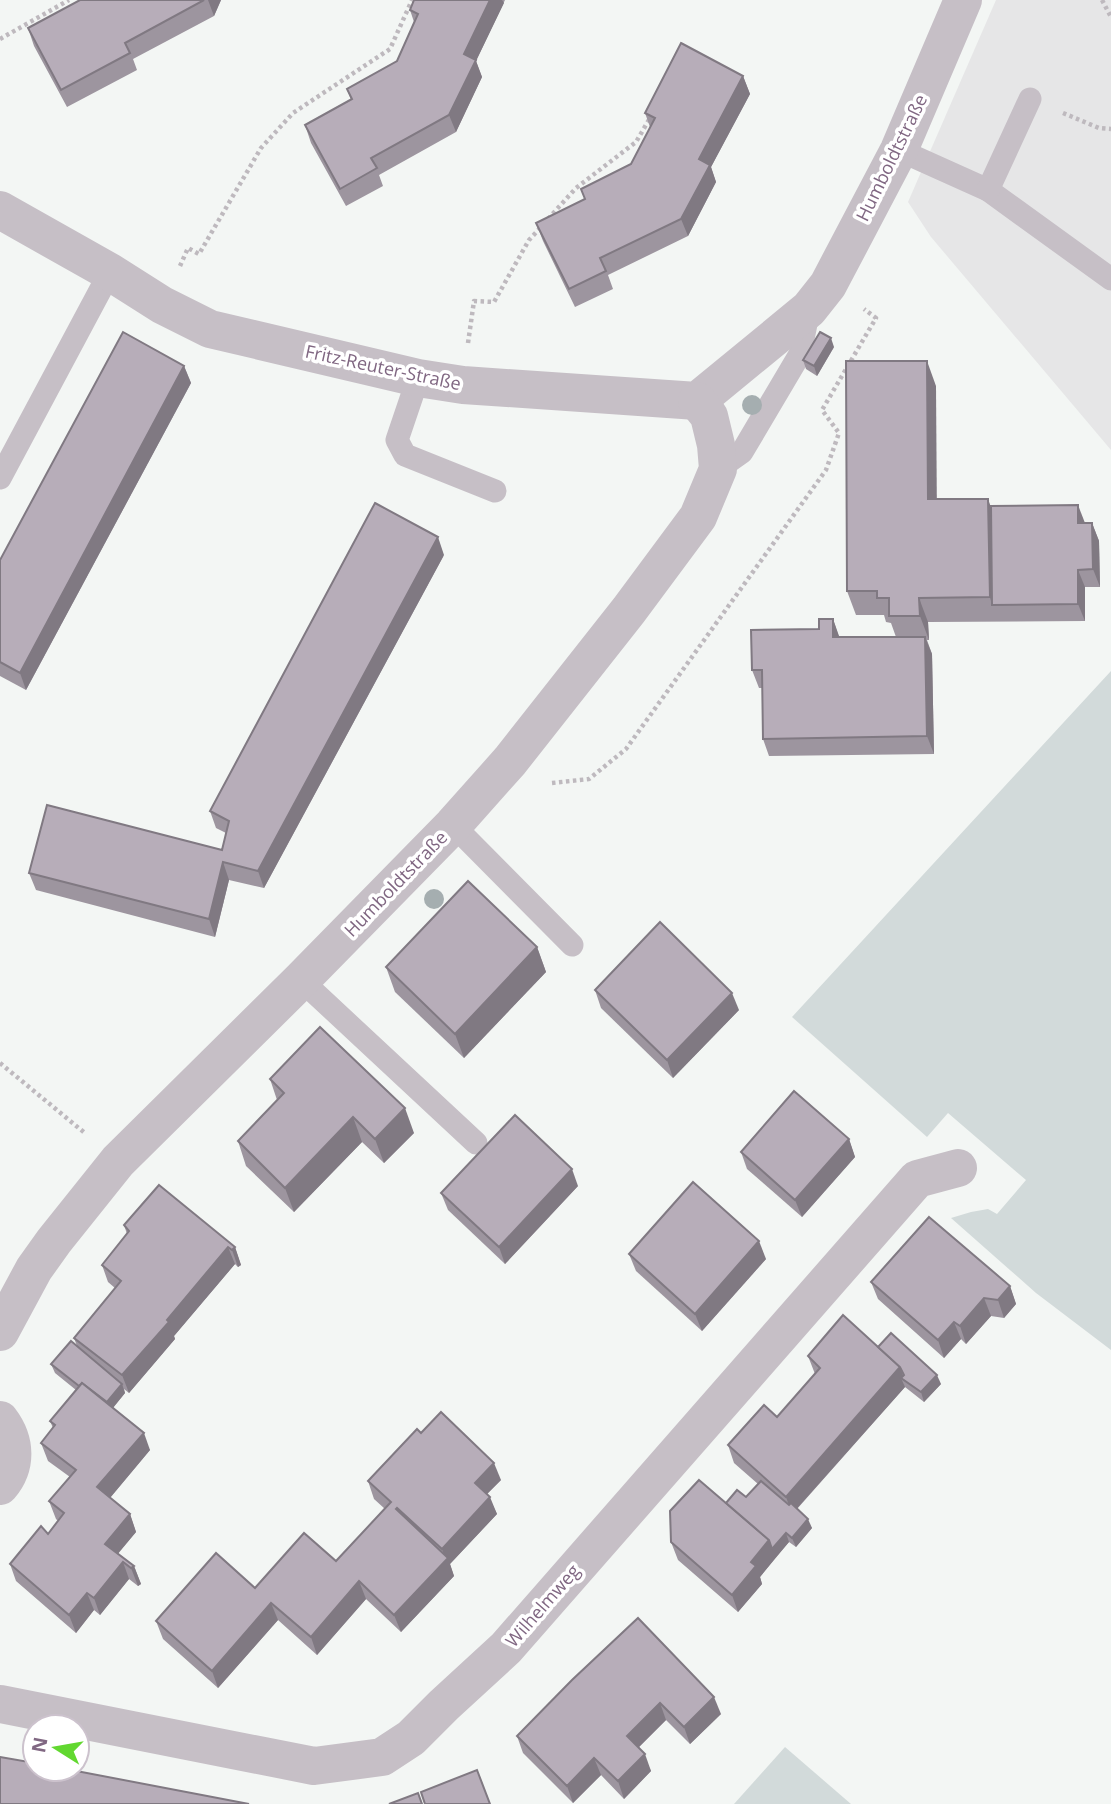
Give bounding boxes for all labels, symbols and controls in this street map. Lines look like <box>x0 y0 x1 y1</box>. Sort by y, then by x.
street label: Humboldtstraße <box>850 90 932 225</box>
street label: Fritz-Reuter-Straße <box>303 339 463 395</box>
street label: Humboldtstraße <box>339 825 452 941</box>
street label: Wilhelmweg <box>500 1559 585 1652</box>
north arrow <box>21 1713 91 1783</box>
text: N <box>25 1735 54 1755</box>

